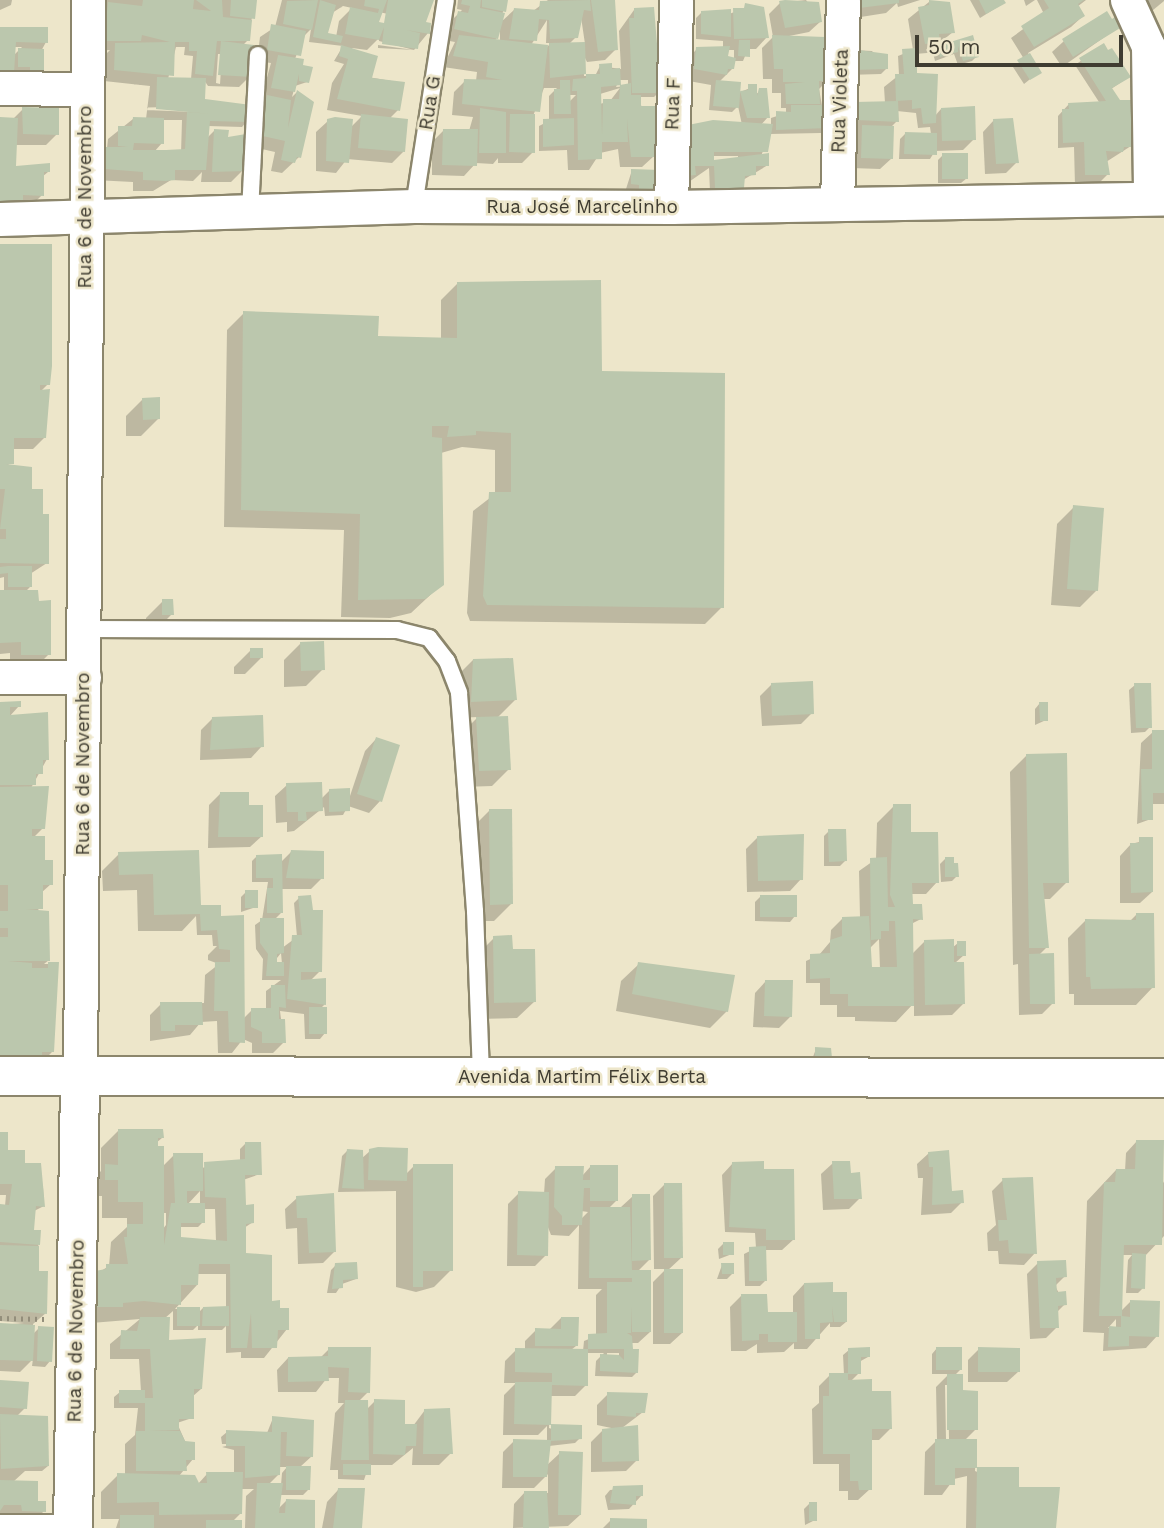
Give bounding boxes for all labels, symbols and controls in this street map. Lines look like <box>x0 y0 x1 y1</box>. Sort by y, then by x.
scale bar <box>919 21 1127 65</box>
text: 50 m <box>928 34 980 59</box>
street label: Rua Violeta <box>827 48 853 154</box>
street label: Rua G <box>414 74 446 132</box>
street label: Rua F <box>661 77 685 131</box>
street label: Rua 6 de Novembro <box>74 105 96 289</box>
street label: Rua José Marcelinho <box>486 196 678 218</box>
street label: Rua 6 de Novembro <box>72 672 94 856</box>
street label: Avenida Martim Félix Berta <box>458 1066 706 1088</box>
street label: Rua 6 de Novembro <box>63 1239 89 1423</box>

